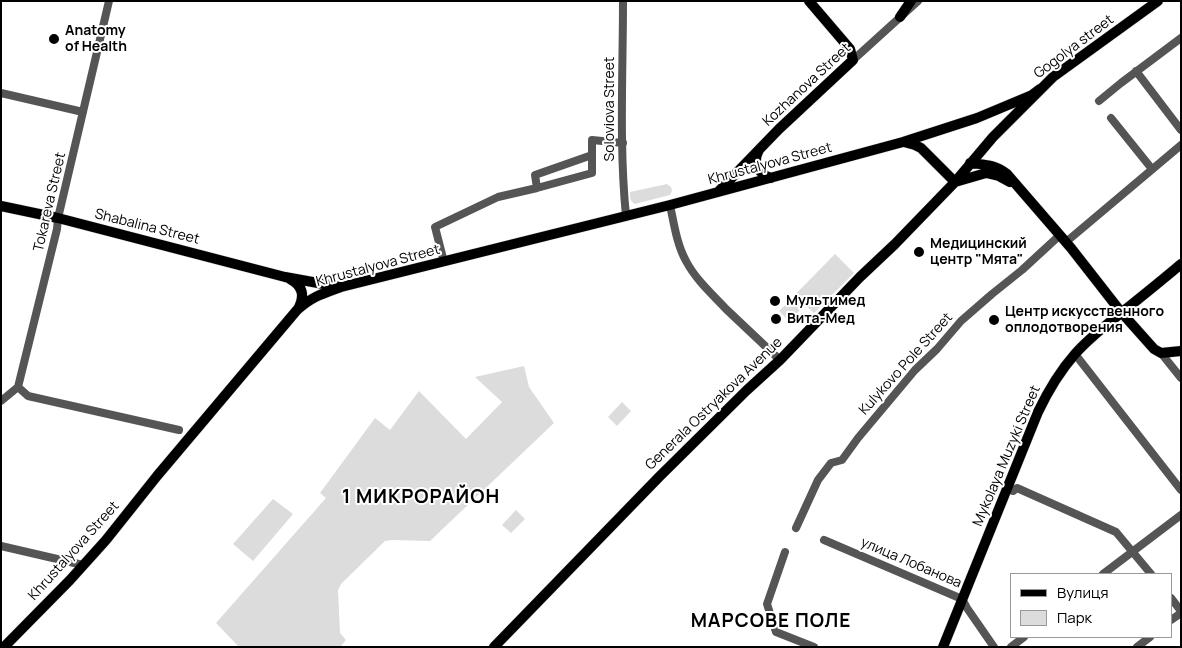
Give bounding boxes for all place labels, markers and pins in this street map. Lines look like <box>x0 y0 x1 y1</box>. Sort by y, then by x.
place label: Anatomy of Health <box>65 23 127 56</box>
marker: Anatomy of Health <box>47 32 61 46</box>
place label: Медицинский центр "Мята" <box>930 236 1027 268</box>
marker: Медицинский центр "Мята" <box>912 245 926 259</box>
place label: Мультимед <box>786 293 865 309</box>
marker: Мультимед <box>768 294 782 308</box>
place label: Центр искусственного оплодотворения <box>1005 304 1164 336</box>
place label: Вита-Мед <box>787 311 855 327</box>
marker: Вита-Мед <box>769 312 783 326</box>
marker: Центр искусственного оплодотворения <box>987 313 1001 327</box>

